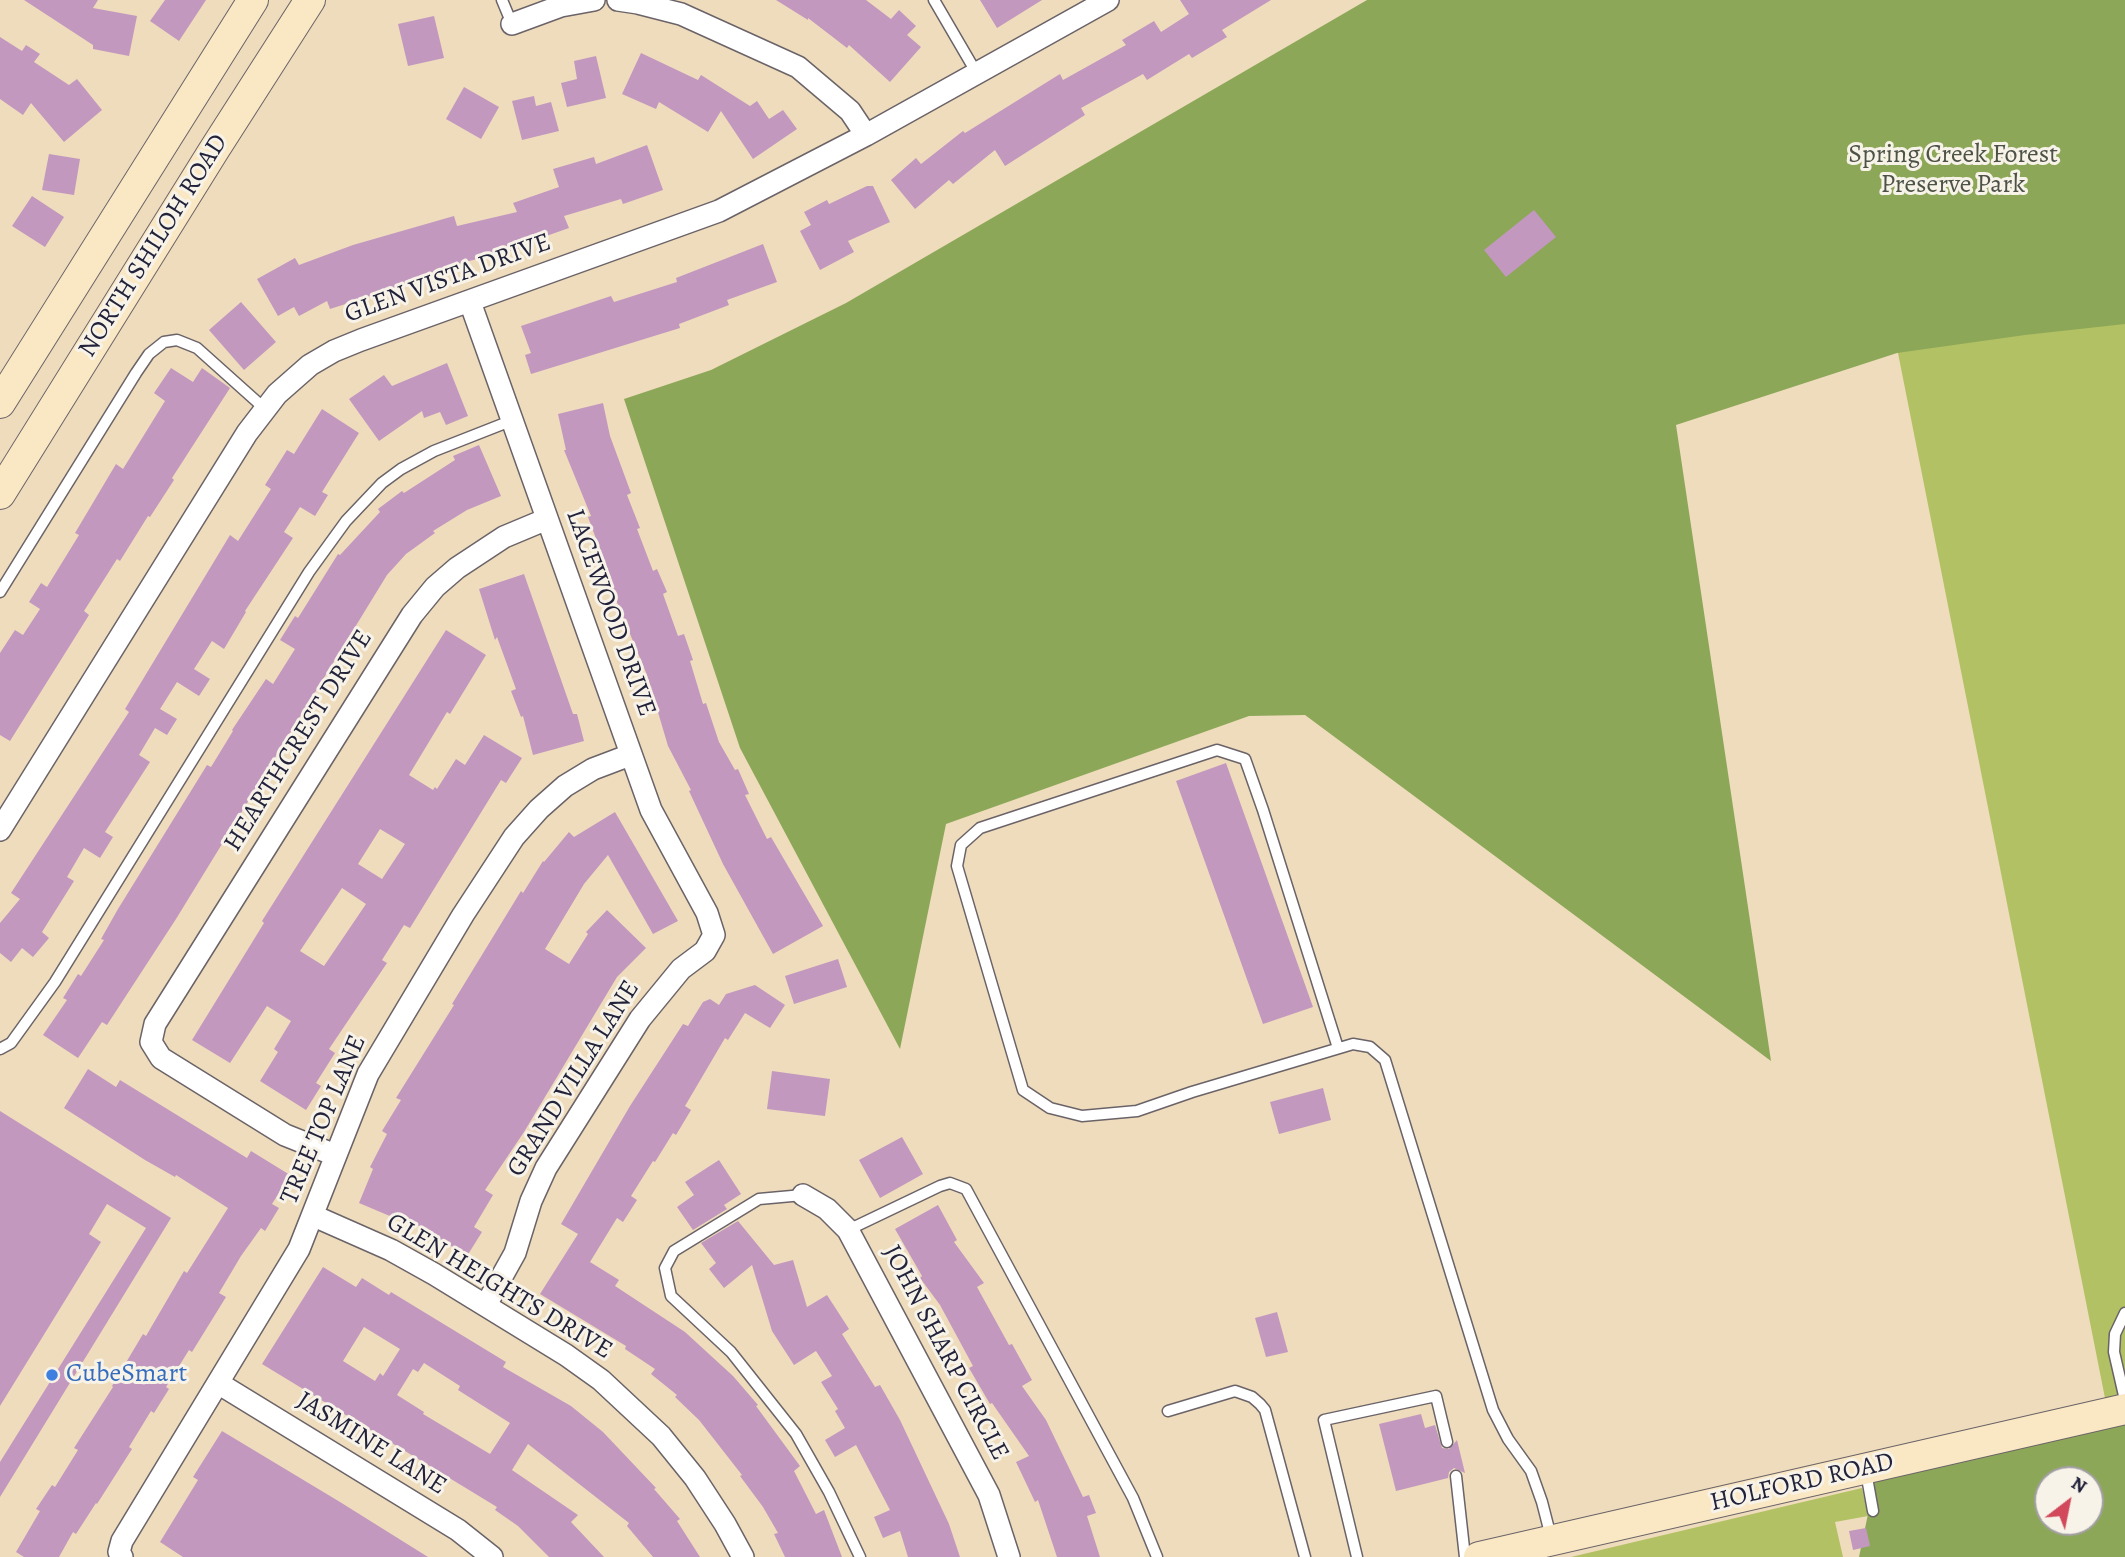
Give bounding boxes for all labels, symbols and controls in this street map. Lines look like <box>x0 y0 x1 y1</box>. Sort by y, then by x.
street label: NORTH SHILOH ROAD <box>73 129 235 363</box>
park label: Spring Creek Forest Preserve Park <box>1848 140 2058 202</box>
street label: GLEN VISTA DRIVE <box>341 227 555 331</box>
street label: LACEWOOD DRIVE <box>558 505 662 721</box>
street label: HEARTHCREST DRIVE <box>218 624 380 858</box>
street label: GRAND VILLA LANE <box>501 975 647 1183</box>
street label: TREE TOP LANE <box>274 1031 374 1209</box>
street label: GLEN HEIGHTS DRIVE <box>380 1207 618 1367</box>
street label: JOHN SHARP CIRCLE <box>875 1240 1015 1466</box>
place label: CubeSmart <box>66 1359 187 1391</box>
marker: CubeSmart <box>44 1367 60 1383</box>
street label: JASMINE LANE <box>290 1385 452 1503</box>
street label: HOLFORD ROAD <box>1707 1447 1897 1519</box>
north arrow <box>2034 1466 2104 1536</box>
text: N <box>2066 1470 2092 1500</box>

